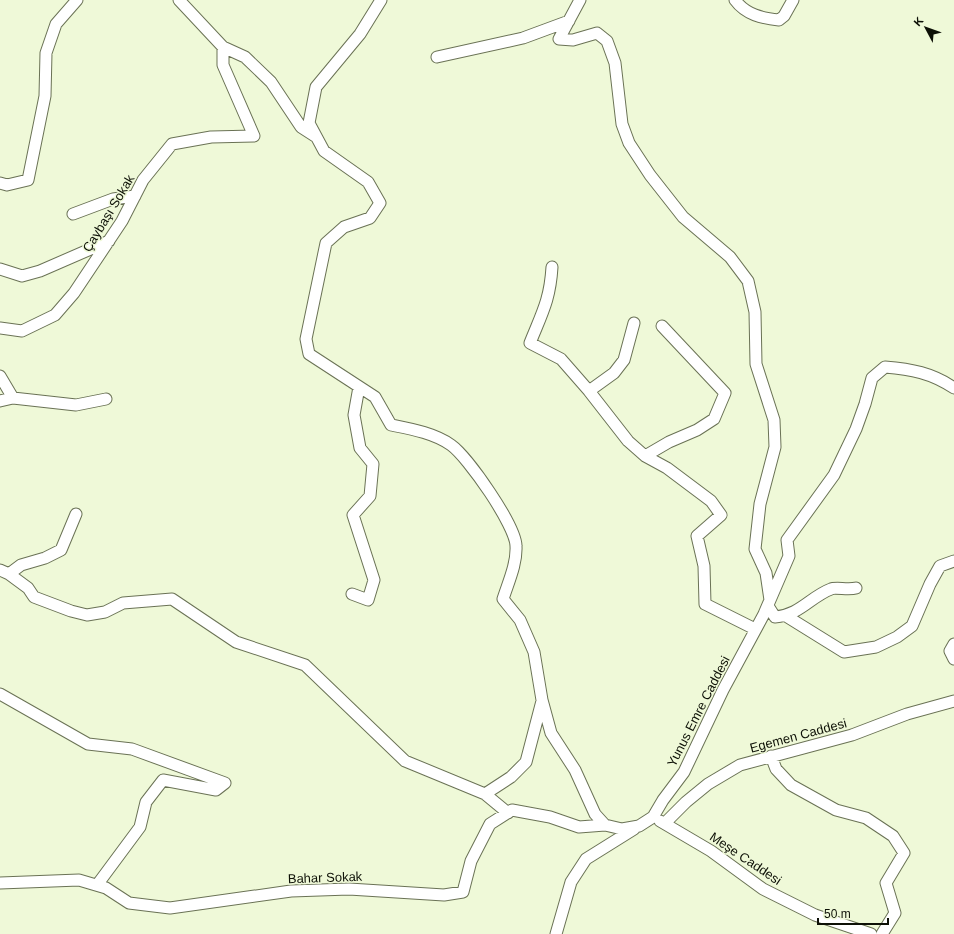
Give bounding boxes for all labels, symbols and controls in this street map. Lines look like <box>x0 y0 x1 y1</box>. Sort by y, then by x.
north arrow <box>906 8 946 48</box>
text: K <box>911 14 926 28</box>
street label: Çaybaşı Sokak <box>79 171 138 255</box>
street label: Yunus Emre Caddesi <box>664 653 733 769</box>
street label: Egemen Caddesi <box>748 715 848 756</box>
street label: Meşe Caddesi <box>707 829 784 888</box>
street label: Bahar Sokak <box>288 869 363 886</box>
scale bar <box>818 900 888 926</box>
text: 50 m <box>824 907 851 921</box>

